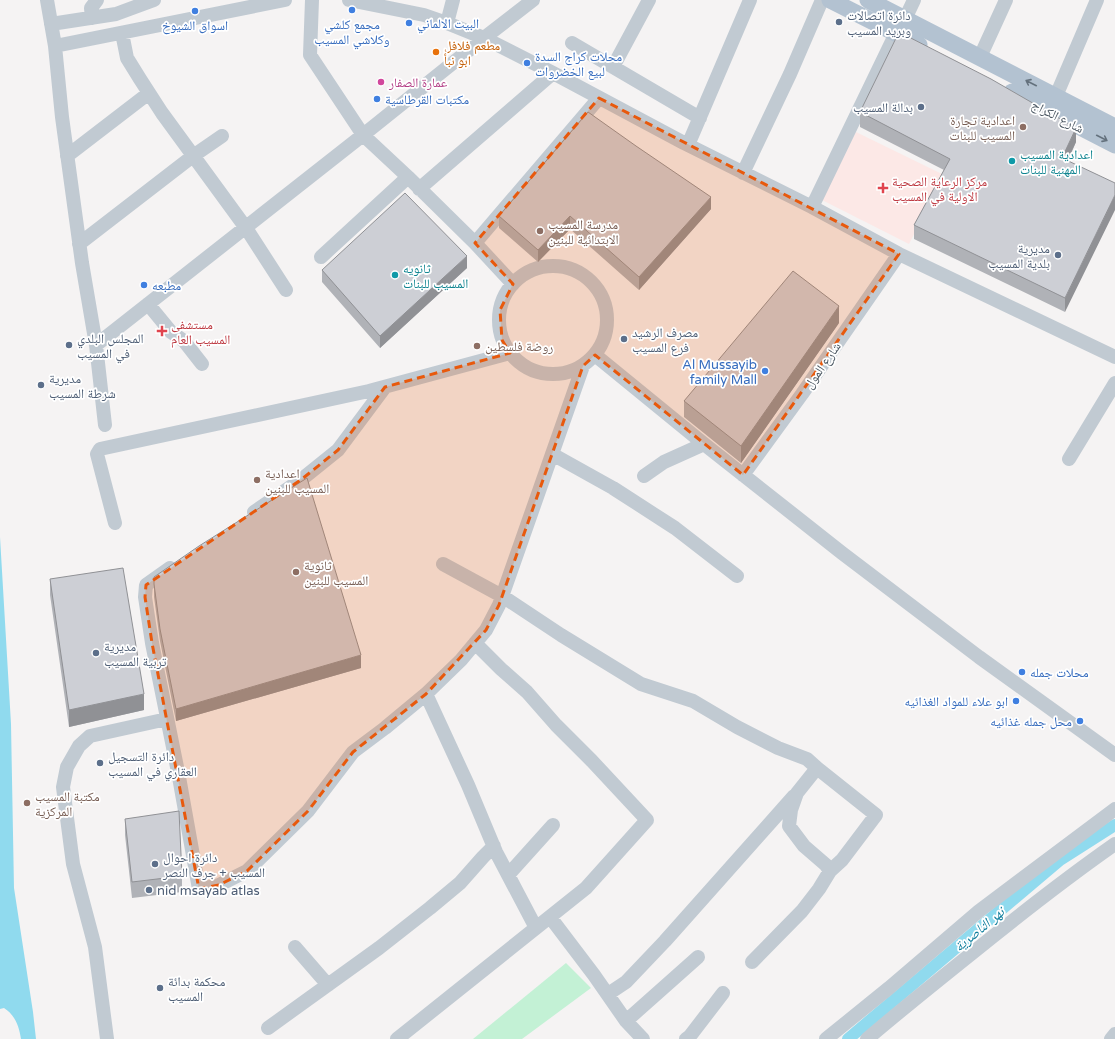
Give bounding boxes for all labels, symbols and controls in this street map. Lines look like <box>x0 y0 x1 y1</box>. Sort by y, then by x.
marker: مجمع كلشي وكلاشي المسيب <box>347 5 357 15</box>
marker: اسواق الشيوخ <box>190 6 200 16</box>
place label: دائرة اتصالات وبريد المسيب <box>847 8 911 39</box>
place label: البيت الالماني <box>417 16 479 34</box>
place label: مجمع كلشي وكلاشي المسيب <box>314 17 390 50</box>
marker: دائرة اتصالات وبريد المسيب <box>834 17 844 27</box>
place label: اسواق الشيوخ <box>162 18 228 35</box>
marker: البيت الالماني <box>404 18 414 28</box>
place label: مطعم فلافل ابو نبأ <box>444 38 500 69</box>
marker: مطعم فلافل ابو نبأ <box>431 47 441 57</box>
place label: محلات كراج السدة لبيع الخضروات <box>535 49 622 81</box>
marker: محلات كراج السدة لبيع الخضروات <box>522 58 532 68</box>
place label: عمارة الصفار <box>388 75 448 91</box>
marker: عمارة الصفار <box>376 77 386 87</box>
one-way arrow <box>1025 79 1037 87</box>
place label: مكتبات القرطاسية <box>385 92 469 108</box>
marker: مكتبات القرطاسية <box>372 94 382 104</box>
street label: شارع الكراج <box>1028 97 1086 138</box>
place label: بدالة المسيب <box>853 100 913 116</box>
marker: بدالة المسيب <box>916 102 926 112</box>
place label: اعدادية تجارة المسيب للبنات <box>950 113 1015 144</box>
marker: اعدادية تجارة المسيب للبنات <box>1018 122 1028 132</box>
one-way arrow <box>1095 135 1107 142</box>
place label: اعدادية المسيب المهنية للبنات <box>1020 147 1093 178</box>
marker: اعدادية المسيب المهنية للبنات <box>1007 156 1017 166</box>
place label: مركز الرعاية الصحية الاولية في المسيب <box>892 174 987 207</box>
marker: مركز الرعاية الصحية الاولية في المسيب <box>877 182 889 194</box>
place label: مدرسة المسيب الابتدائية للبنين <box>548 217 619 248</box>
marker: مدرسة المسيب الابتدائية للبنين <box>535 226 545 236</box>
place label: مديرية بلدية المسيب <box>988 241 1050 272</box>
marker: مديرية بلدية المسيب <box>1053 250 1063 260</box>
place label: ثانويه المسيب للبنات <box>403 261 468 292</box>
marker: ثانويه المسيب للبنات <box>390 270 400 280</box>
place label: مطبعه <box>152 278 181 294</box>
marker: مطبعه <box>139 280 149 290</box>
place label: مستشفى المسيب العام <box>171 317 230 348</box>
marker: مستشفى المسيب العام <box>156 325 168 337</box>
place label: مصرف الرشيد فرع المسيب <box>632 325 698 357</box>
place label: المجلس البلدي في المسيب <box>77 331 144 364</box>
marker: مصرف الرشيد فرع المسيب <box>619 334 629 344</box>
place label: روضة فلسطين <box>485 339 553 355</box>
street label: شارع المول <box>801 339 845 393</box>
marker: المجلس البلدي في المسيب <box>64 340 74 350</box>
marker: روضة فلسطين <box>472 341 482 351</box>
place label: Al Mussayib family Mall <box>682 357 757 388</box>
marker: Al Mussayib family Mall <box>760 366 770 376</box>
place label: مديرية شرطة المسيب <box>49 371 116 402</box>
marker: مديرية شرطة المسيب <box>36 380 46 390</box>
place label: اعدادية المسيب للبنين <box>265 466 329 497</box>
marker: اعدادية المسيب للبنين <box>252 475 262 485</box>
place label: ثانوية المسيب للبنين <box>304 558 368 589</box>
marker: ثانوية المسيب للبنين <box>291 567 301 577</box>
place label: مديرية تربية المسيب <box>104 639 167 670</box>
marker: مديرية تربية المسيب <box>91 648 101 658</box>
place label: محلات جمله <box>1030 665 1089 681</box>
marker: محلات جمله <box>1017 667 1027 677</box>
place label: ابو علاء للمواد الغذائيه <box>904 694 1008 710</box>
marker: ابو علاء للمواد الغذائيه <box>1011 696 1021 706</box>
place label: محل جمله غذائيه <box>990 714 1072 730</box>
marker: محل جمله غذائيه <box>1075 716 1085 726</box>
place label: دائرة التسجيل العقاري في المسيب <box>108 749 197 782</box>
marker: دائرة التسجيل العقاري في المسيب <box>95 758 105 768</box>
place label: مكتبة المسيب المركزية <box>35 789 100 820</box>
marker: مكتبة المسيب المركزية <box>22 798 32 808</box>
place label: دائرة احوال المسيب + جرف النصر <box>162 850 265 881</box>
marker: دائرة احوال المسيب + جرف النصر <box>150 859 160 869</box>
place label: nid msayab atlas <box>157 883 260 899</box>
marker: nid msayab atlas <box>144 885 154 895</box>
water label: نهر الناصرية <box>951 902 1009 955</box>
place label: محكمة بدائة المسيب <box>168 974 226 1005</box>
marker: محكمة بدائة المسيب <box>155 983 165 993</box>

